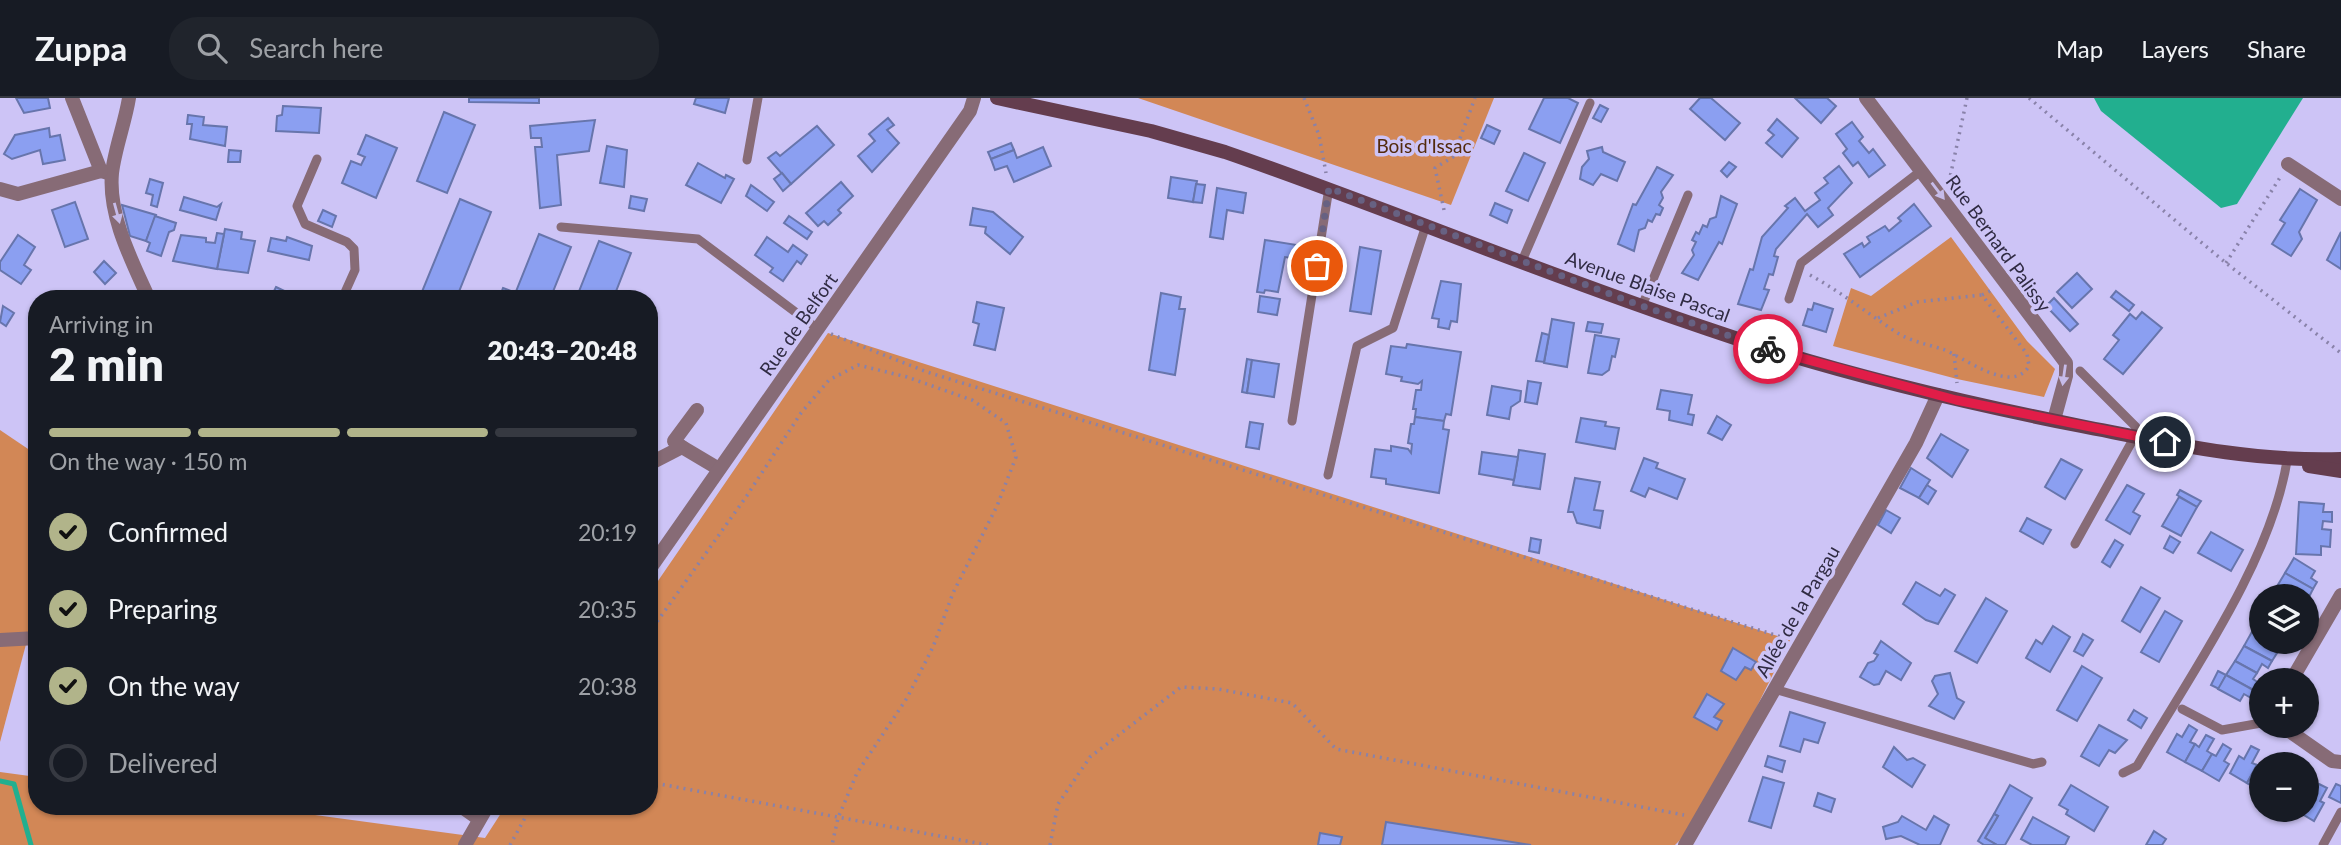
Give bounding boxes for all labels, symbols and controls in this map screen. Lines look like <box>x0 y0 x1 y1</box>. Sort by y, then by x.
search box <box>169 17 659 80</box>
text: Zuppa <box>35 28 127 68</box>
icon: search <box>193 29 231 67</box>
text: Search here <box>249 32 383 64</box>
text: Map <box>2056 34 2103 63</box>
text: Layers <box>2141 34 2209 63</box>
text: Share <box>2247 34 2306 63</box>
park label: Bois d'Issac <box>1376 134 1472 157</box>
street label: Rue Bernard Palissy <box>1942 170 2057 316</box>
one-way arrow <box>1930 182 1944 200</box>
one-way arrow <box>112 203 122 224</box>
pin <box>1287 236 1347 296</box>
street label: Avenue Blaise Pascal <box>1563 246 1733 326</box>
icon: bag <box>1298 247 1336 285</box>
street label: Rue de Belfort <box>754 268 842 380</box>
text: Arriving in <box>49 310 153 338</box>
courier <box>1733 314 1803 384</box>
icon: bike <box>1749 330 1787 368</box>
text: 20:43–20:48 <box>487 334 637 366</box>
text: 2 min <box>49 336 164 391</box>
one-way arrow <box>2058 364 2069 386</box>
pin <box>2135 412 2195 472</box>
icon: home <box>2146 423 2184 461</box>
text: On the way · 150 m <box>49 447 248 475</box>
icon: check <box>49 513 87 551</box>
text: Confirmed <box>108 516 228 548</box>
text: 20:19 <box>578 518 637 546</box>
street label: Allée de la Pargau <box>1750 541 1844 681</box>
map controls <box>2249 584 2319 822</box>
button: layers <box>2249 584 2319 654</box>
icon: check <box>49 590 87 628</box>
text: Preparing <box>108 593 217 625</box>
text: 20:35 <box>578 595 637 623</box>
icon: check <box>49 667 87 705</box>
button: + <box>2249 668 2319 738</box>
text: On the way <box>108 670 240 702</box>
text: 20:38 <box>578 672 637 700</box>
text: Delivered <box>108 747 218 779</box>
button: − <box>2249 752 2319 822</box>

